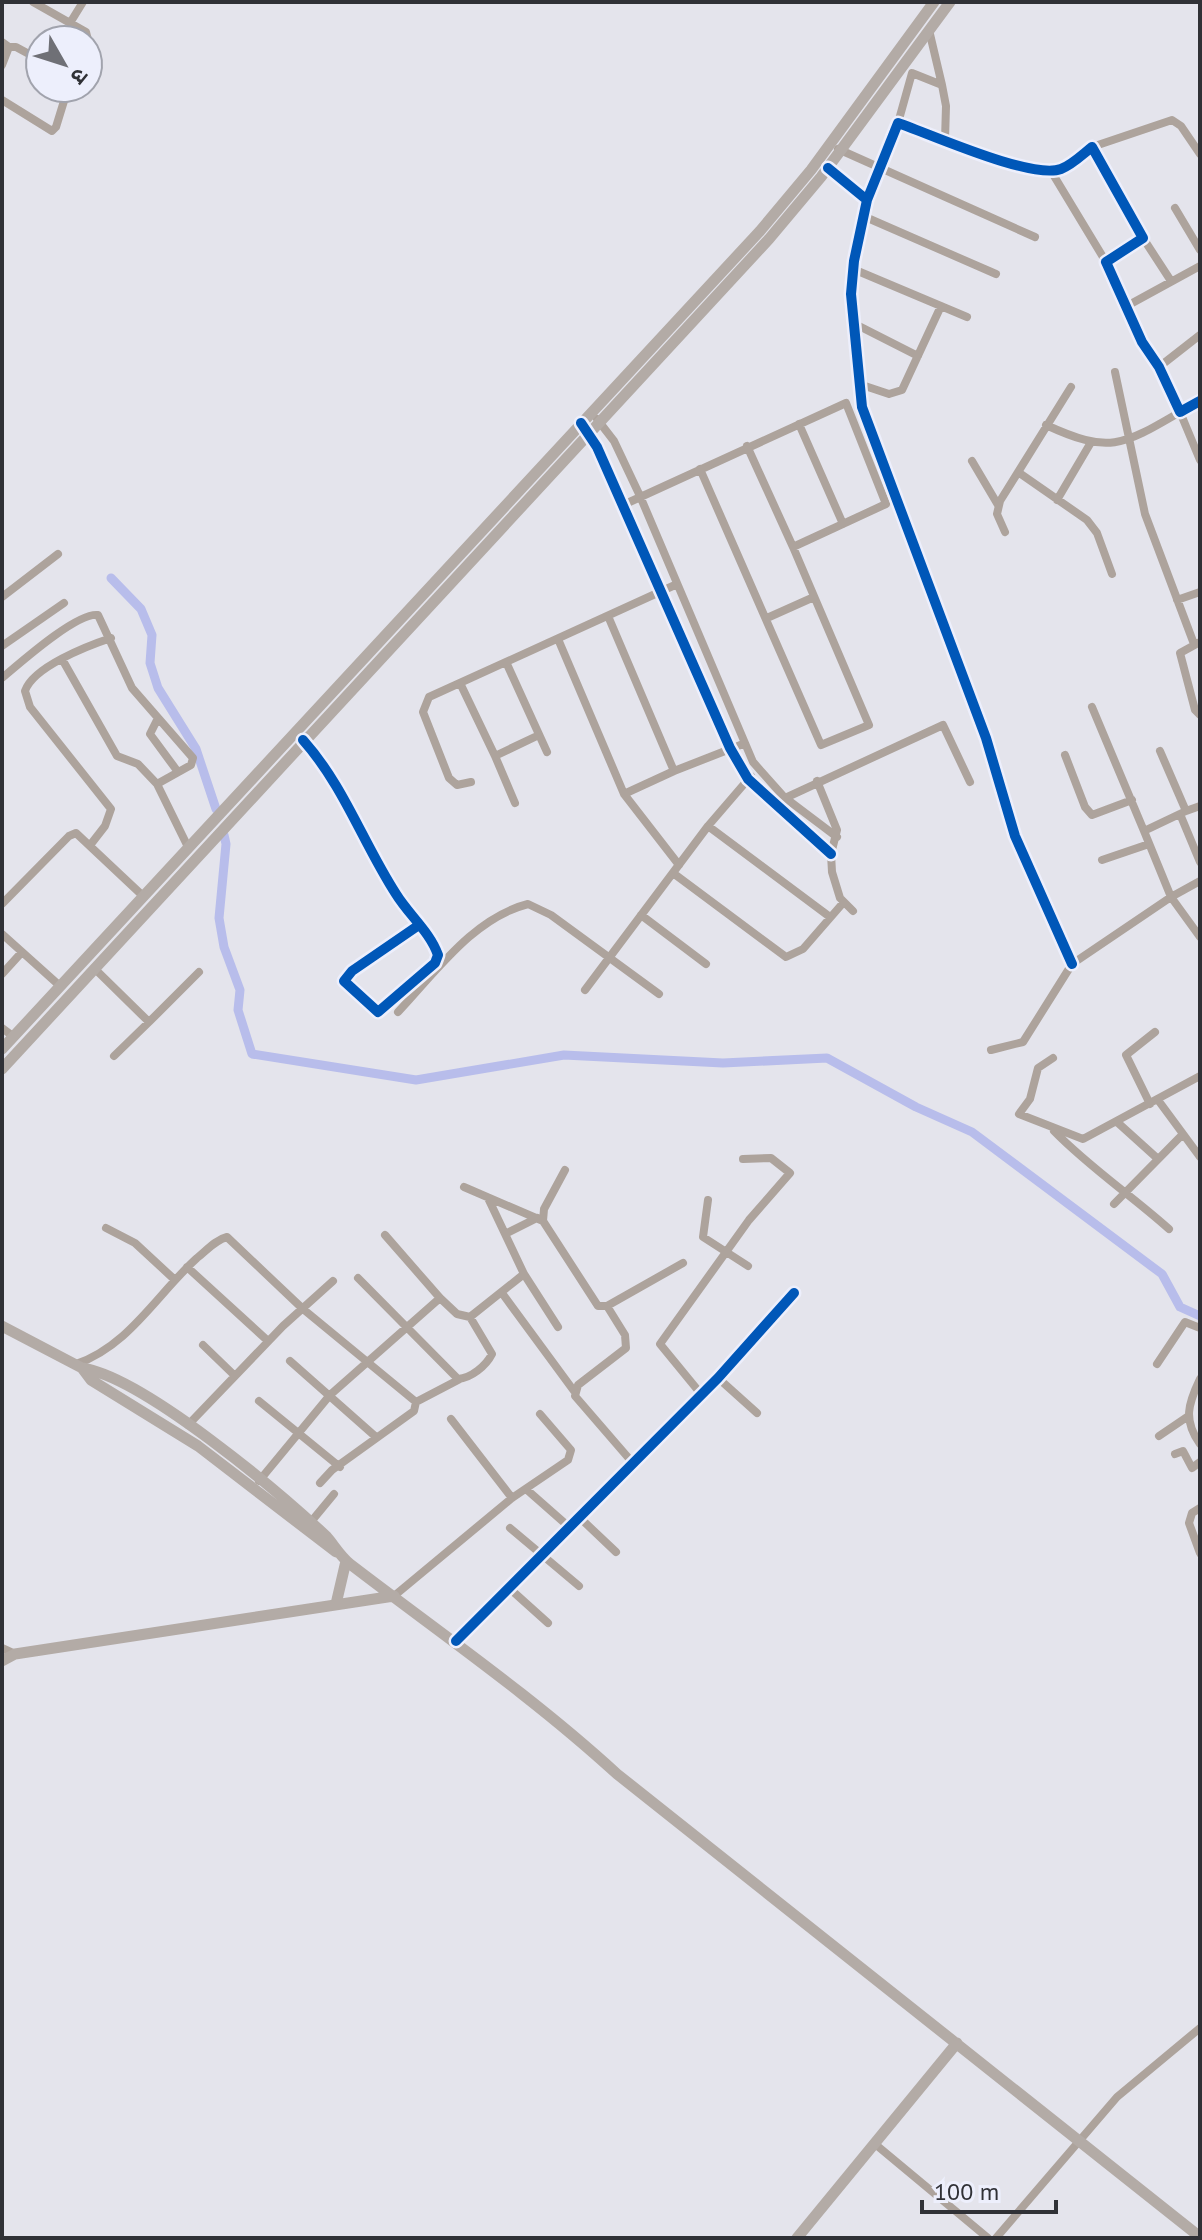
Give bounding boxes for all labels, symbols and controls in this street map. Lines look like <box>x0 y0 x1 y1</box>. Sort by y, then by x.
north arrow <box>24 24 104 104</box>
text: उ <box>64 63 94 91</box>
scale bar <box>922 2164 1056 2214</box>
text: 100 m <box>934 2176 999 2207</box>

